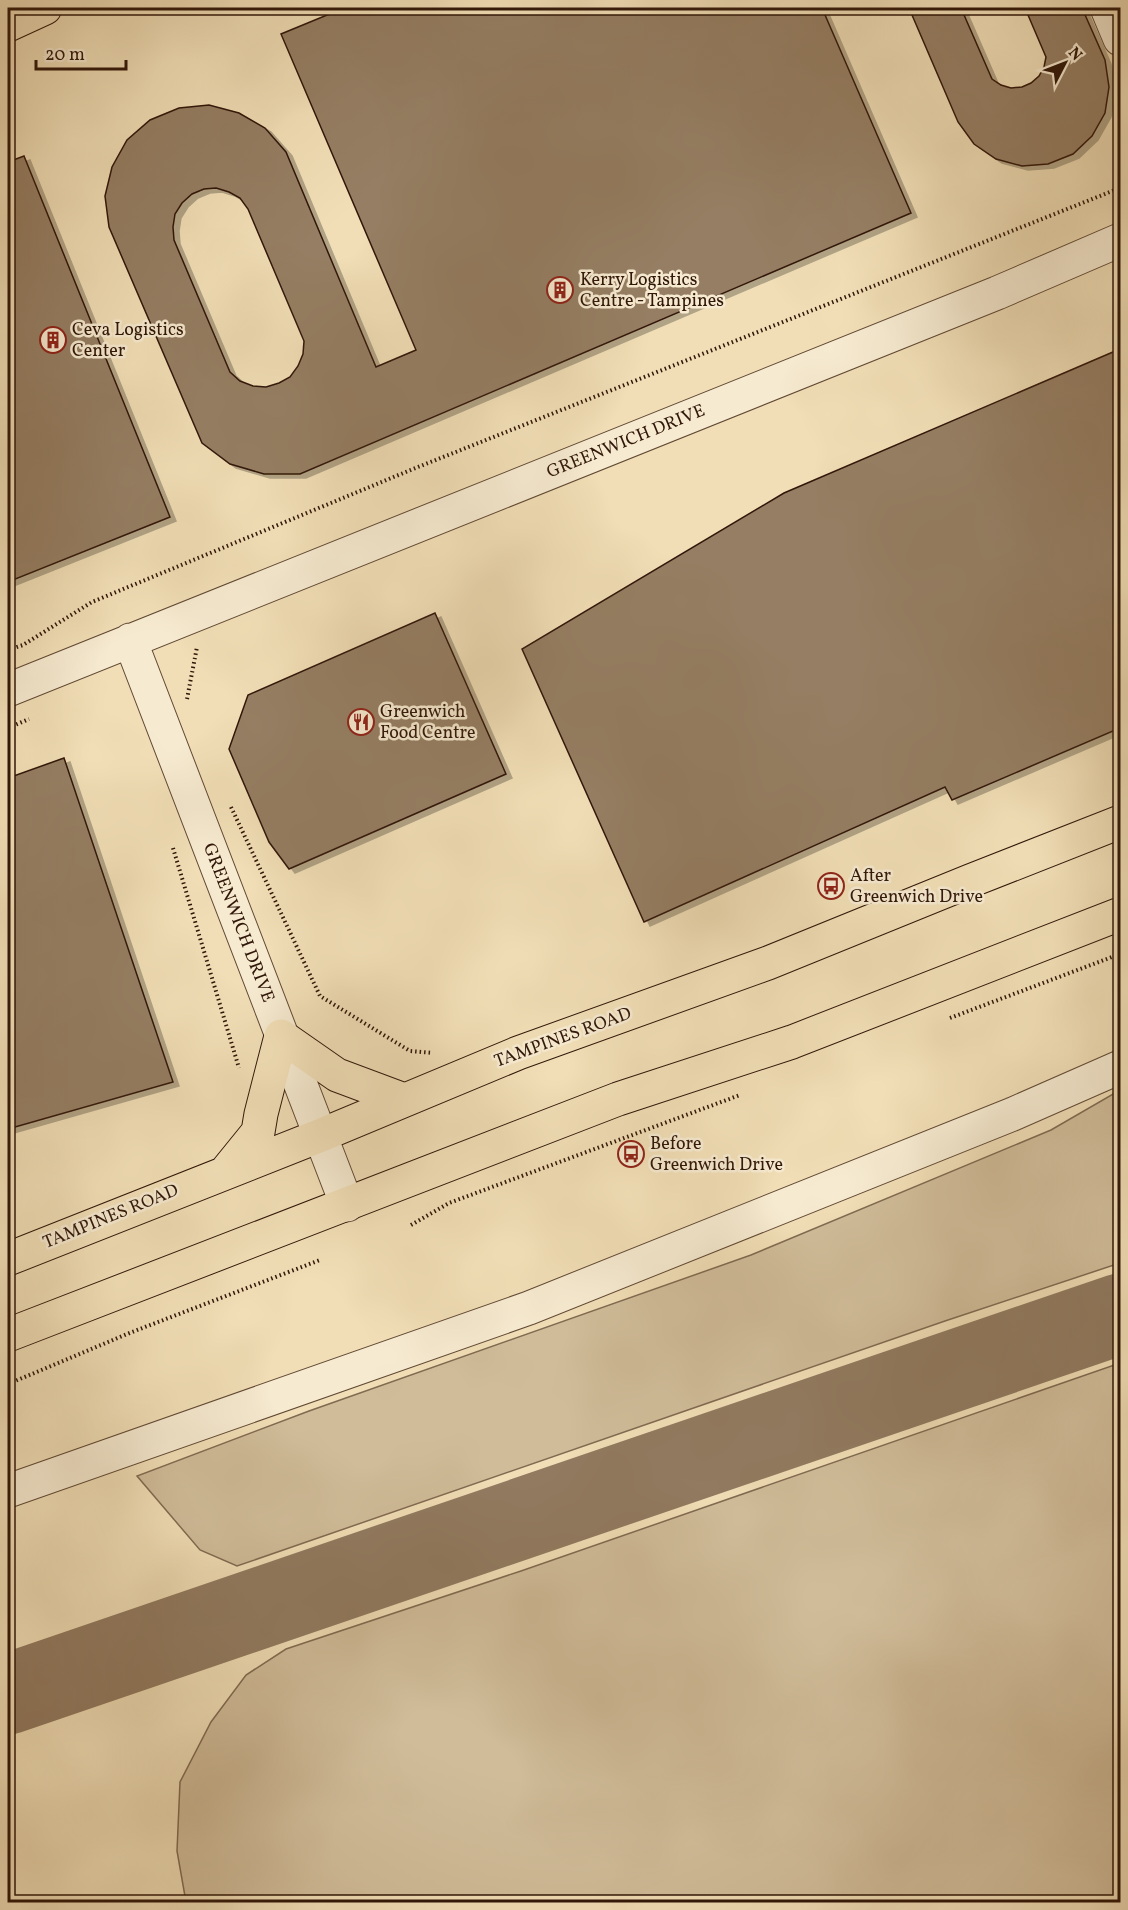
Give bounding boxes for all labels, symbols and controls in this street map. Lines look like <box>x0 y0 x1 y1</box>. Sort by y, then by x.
scale bar <box>36 33 126 71</box>
north arrow <box>1035 33 1095 93</box>
text: 20 m <box>45 43 85 68</box>
text: N <box>1063 43 1087 66</box>
place label: Kerry Logistics Centre - Tampines <box>580 268 724 314</box>
building icon: Kerry Logistics Centre - Tampines <box>545 275 575 305</box>
place label: Ceva Logistics Center <box>72 318 184 364</box>
building icon: Ceva Logistics Center <box>38 325 68 355</box>
street label: GREENWICH DRIVE <box>543 399 709 485</box>
place label: Greenwich Food Centre <box>380 700 476 746</box>
restaurant icon: Greenwich Food Centre <box>346 707 376 737</box>
street label: GREENWICH DRIVE <box>196 840 280 1006</box>
place label: After Greenwich Drive <box>850 864 983 910</box>
bus stop icon: After Greenwich Drive <box>816 871 846 901</box>
street label: TAMPINES ROAD <box>491 1002 635 1074</box>
place label: Before Greenwich Drive <box>650 1132 783 1178</box>
bus stop icon: Before Greenwich Drive <box>616 1139 646 1169</box>
street label: TAMPINES ROAD <box>39 1178 183 1256</box>

